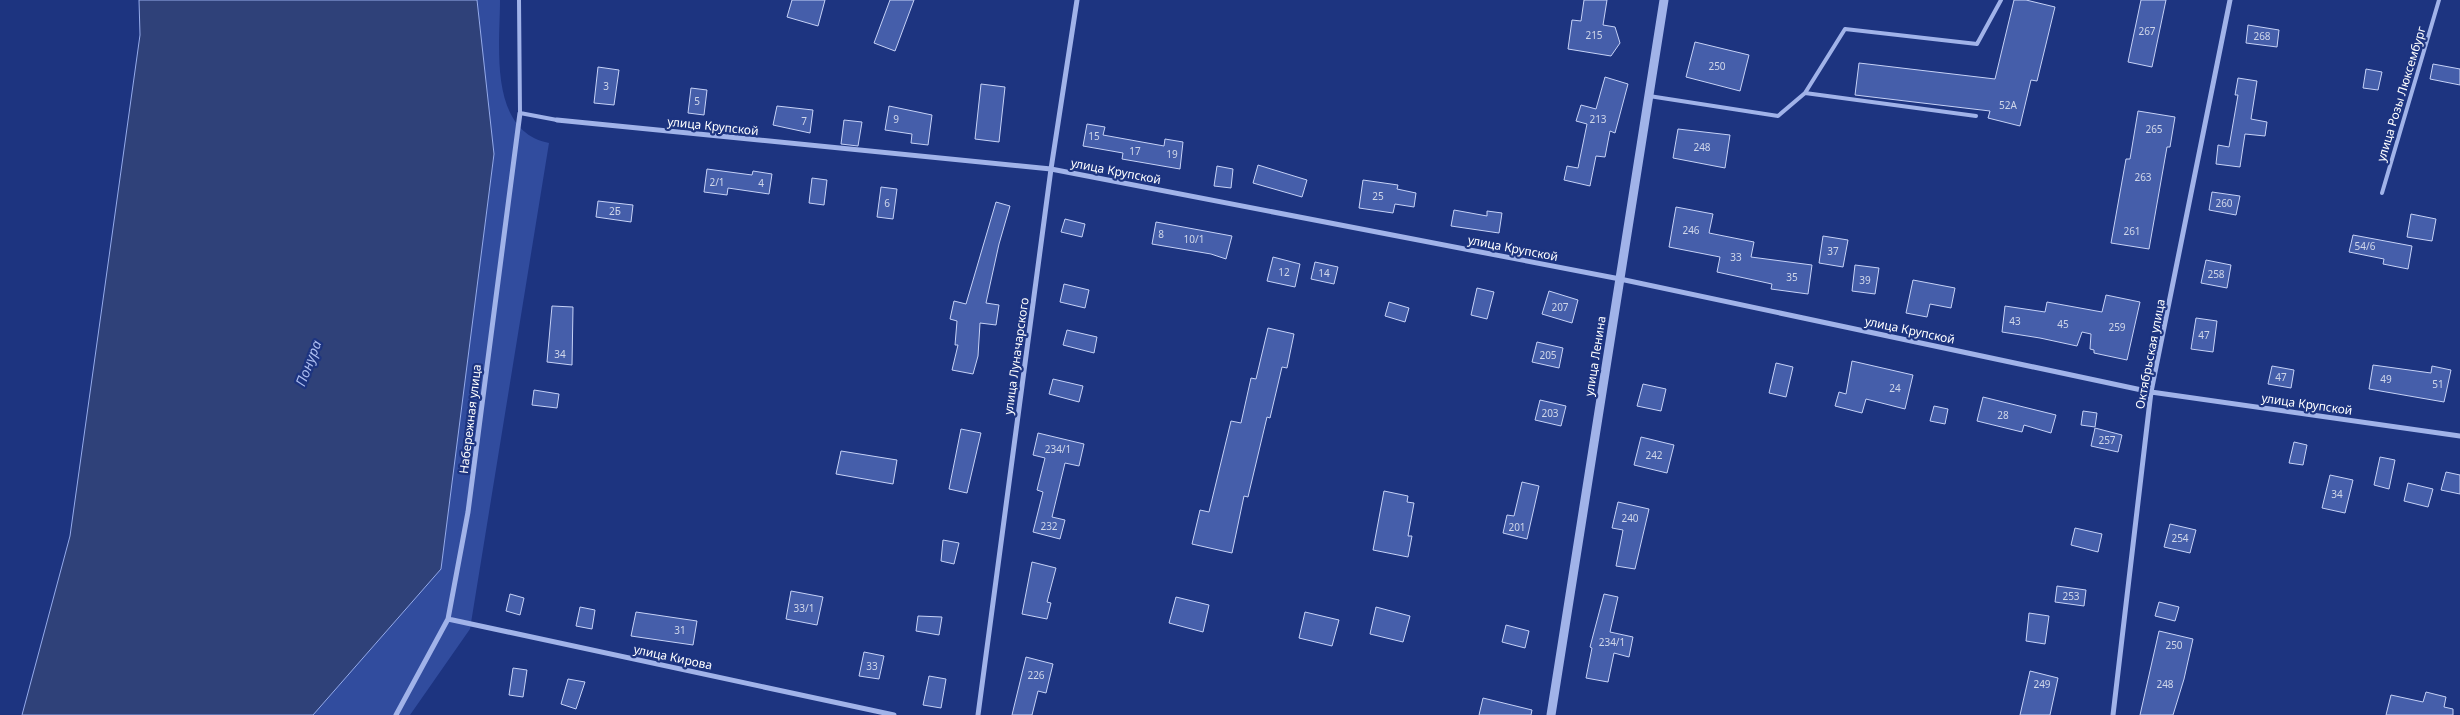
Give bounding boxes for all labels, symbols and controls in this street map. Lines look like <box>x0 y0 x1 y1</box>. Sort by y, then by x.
house number: 267 <box>2138 24 2156 38</box>
street label: улица Розы Люксембург <box>2372 24 2430 164</box>
house number: 215 <box>1585 28 1603 42</box>
house number: 268 <box>2253 29 2271 43</box>
house number: 250 <box>1708 59 1726 73</box>
house number: 3 <box>603 79 609 93</box>
house number: 5 <box>694 94 700 108</box>
house number: 52А <box>1999 98 2018 112</box>
house number: 9 <box>893 112 899 126</box>
house number: 213 <box>1589 112 1607 126</box>
street label: улица Крупской <box>667 113 759 139</box>
house number: 7 <box>801 114 807 128</box>
house number: 265 <box>2145 122 2163 136</box>
house number: 15 <box>1088 129 1100 143</box>
house number: 248 <box>1693 140 1711 154</box>
house number: 17 <box>1129 144 1141 158</box>
house number: 19 <box>1166 147 1178 161</box>
street label: улица Крупской <box>1069 154 1163 188</box>
house number: 263 <box>2134 170 2152 184</box>
house number: 2/1 <box>709 175 725 189</box>
house number: 4 <box>758 176 764 190</box>
house number: 25 <box>1372 189 1384 203</box>
house number: 6 <box>884 196 890 210</box>
house number: 260 <box>2215 196 2233 210</box>
house number: 2Б <box>609 204 621 218</box>
house number: 246 <box>1682 223 1700 237</box>
house number: 261 <box>2123 224 2141 238</box>
house number: 8 <box>1158 227 1164 241</box>
street label: улица Крупской <box>1466 231 1560 265</box>
house number: 10/1 <box>1184 232 1204 246</box>
house number: 54/6 <box>2355 239 2376 253</box>
house number: 37 <box>1827 244 1839 258</box>
house number: 33 <box>1730 250 1742 264</box>
house number: 12 <box>1278 265 1290 279</box>
house number: 14 <box>1318 266 1330 280</box>
house number: 258 <box>2207 267 2225 281</box>
house number: 35 <box>1786 270 1798 284</box>
house number: 39 <box>1859 273 1871 287</box>
street label: улица Луначарского <box>999 296 1033 416</box>
street label: Октябрьская улица <box>2131 298 2169 410</box>
house number: 207 <box>1551 300 1569 314</box>
street label: улица Крупской <box>1863 312 1957 348</box>
house number: 43 <box>2009 314 2021 328</box>
street label: улица Ленина <box>1580 315 1610 397</box>
house number: 45 <box>2057 317 2069 331</box>
house number: 259 <box>2108 320 2126 334</box>
house number: 47 <box>2198 328 2210 342</box>
water label: Понура <box>291 337 325 389</box>
house number: 34 <box>554 347 566 361</box>
house number: 205 <box>1539 348 1557 362</box>
street label: Набережная улица <box>455 363 485 475</box>
house number: 47 <box>2275 370 2287 384</box>
house number: 49 <box>2380 372 2392 386</box>
house number: 51 <box>2432 377 2444 391</box>
house number: 24 <box>1889 381 1901 395</box>
street label: улица Крупской <box>2260 389 2354 419</box>
house number: 203 <box>1541 406 1559 420</box>
house number: 28 <box>1997 408 2009 422</box>
house number: 257 <box>2098 433 2116 447</box>
house number: 234/1 <box>1045 442 1071 456</box>
house number: 242 <box>1645 448 1663 462</box>
house number: 34 <box>2331 487 2343 501</box>
house number: 240 <box>1621 511 1639 525</box>
house number: 232 <box>1040 519 1058 533</box>
house number: 201 <box>1508 520 1526 534</box>
house number: 254 <box>2171 531 2189 545</box>
house number: 253 <box>2062 589 2080 603</box>
house number: 33/1 <box>794 601 814 615</box>
house number: 31 <box>674 623 686 637</box>
house number: 234/1 <box>1599 635 1625 649</box>
house number: 250 <box>2165 638 2183 652</box>
street label: улица Кирова <box>632 640 714 674</box>
house number: 33 <box>866 659 878 673</box>
house number: 226 <box>1027 668 1045 682</box>
house number: 249 <box>2033 677 2051 691</box>
house number: 248 <box>2156 677 2174 691</box>

